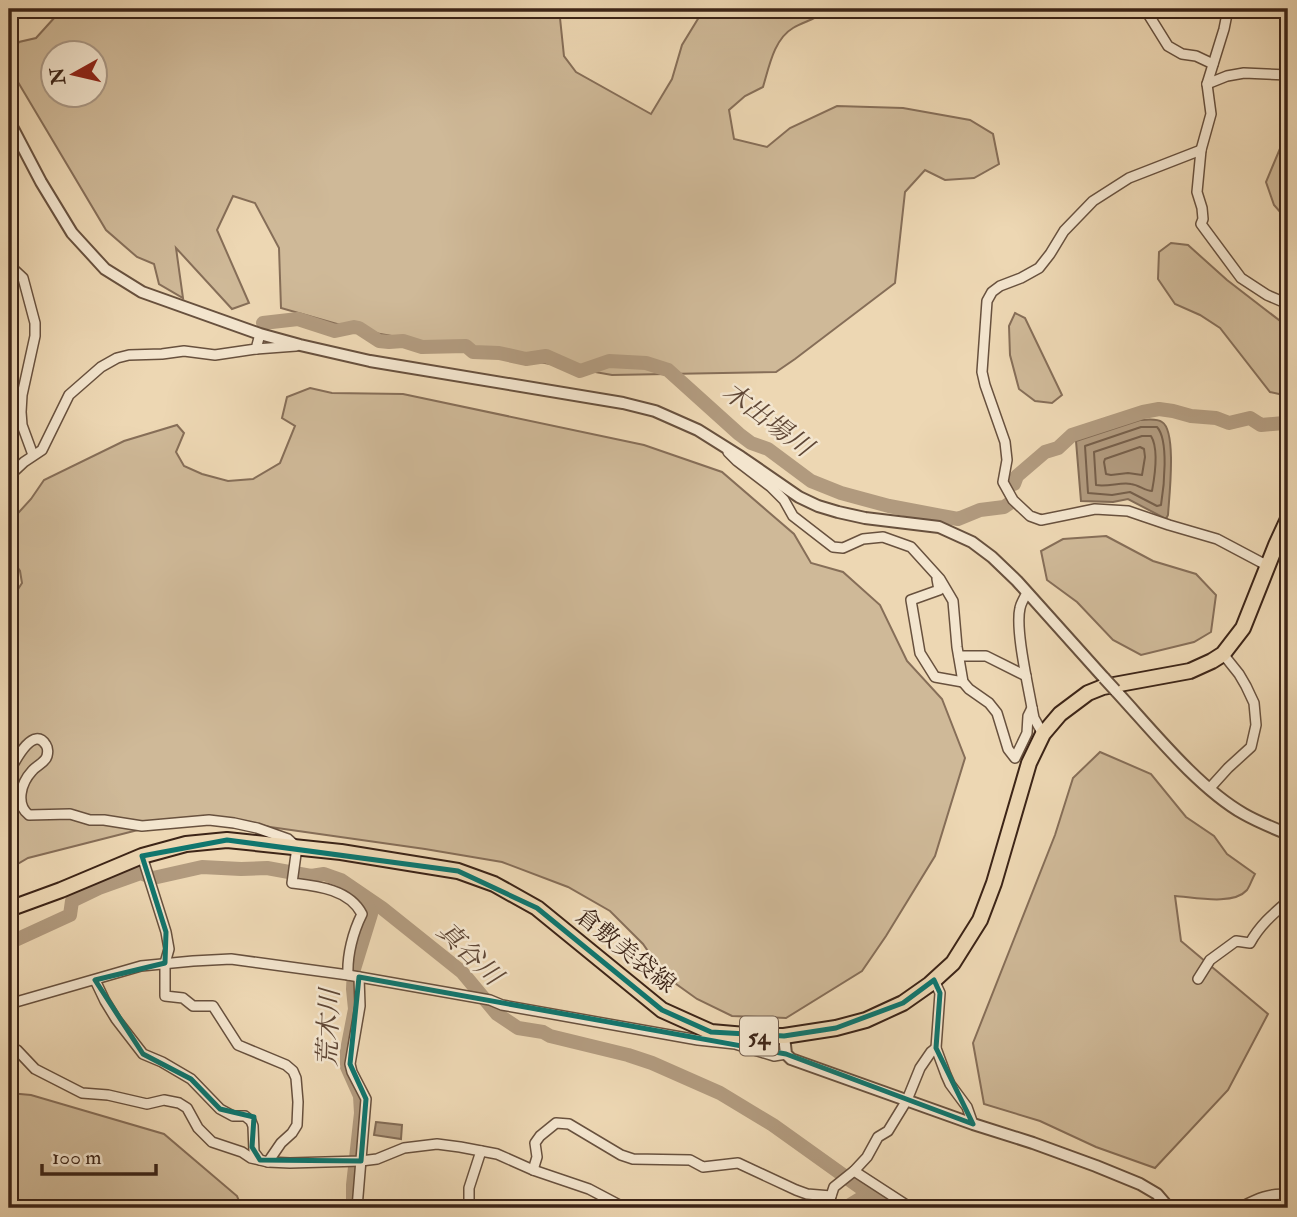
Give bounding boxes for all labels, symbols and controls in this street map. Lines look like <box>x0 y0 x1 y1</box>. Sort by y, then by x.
north arrow <box>38 38 108 108</box>
text: N <box>45 65 71 87</box>
water label: 木出場川 <box>716 376 821 466</box>
street label: 倉敷美袋線 <box>569 901 682 1000</box>
water label: 真谷川 <box>430 915 511 994</box>
water label: 荒木川 <box>312 986 346 1068</box>
road number: 54 <box>740 1016 778 1056</box>
scale bar <box>42 1133 156 1177</box>
text: 100 m <box>52 1144 102 1171</box>

